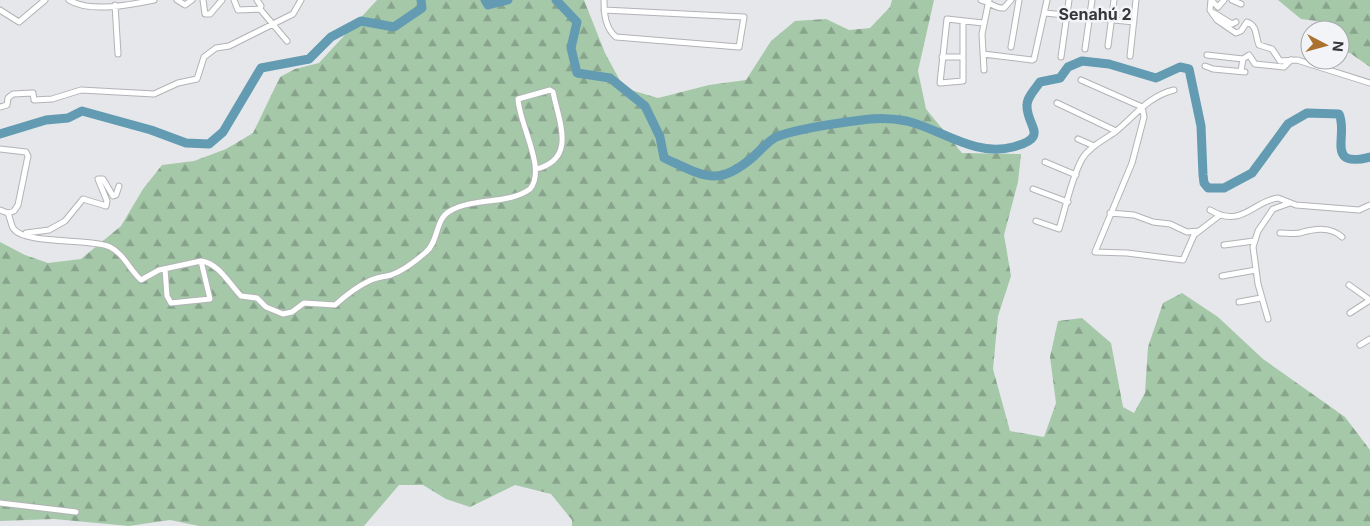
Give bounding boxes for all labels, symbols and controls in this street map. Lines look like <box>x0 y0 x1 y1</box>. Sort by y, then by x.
district label: Senahú 2 <box>1058 4 1132 24</box>
north arrow <box>1300 20 1350 70</box>
text: N <box>1329 40 1347 53</box>

